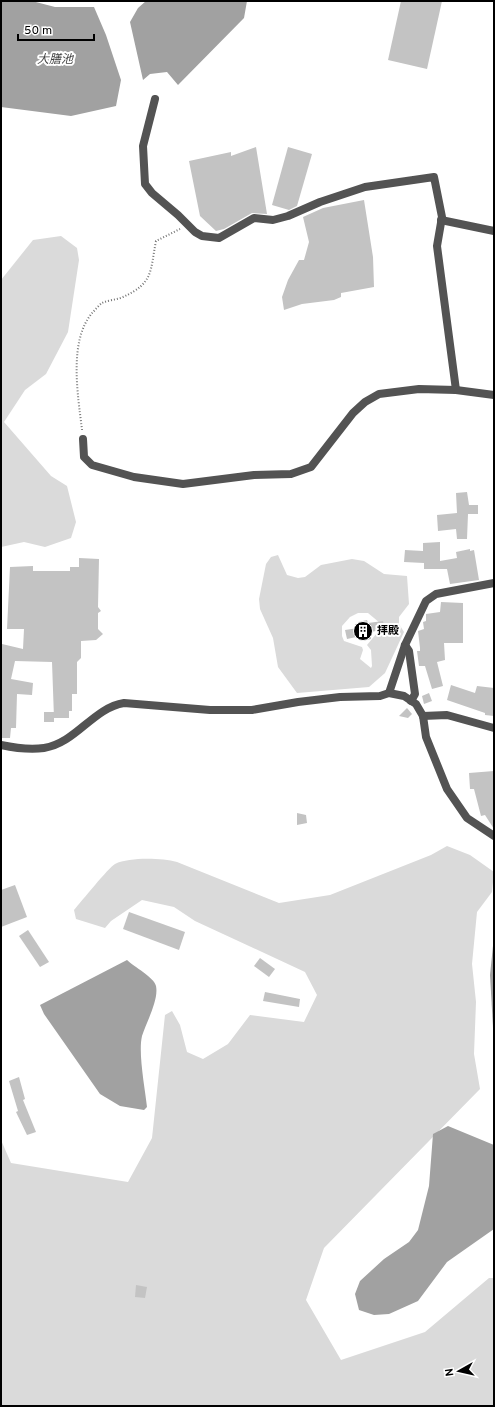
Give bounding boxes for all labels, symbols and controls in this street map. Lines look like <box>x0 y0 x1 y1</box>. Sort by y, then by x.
scale bar <box>18 16 94 42</box>
text: 50 m <box>24 23 52 39</box>
water label: 大膳池 <box>37 52 74 68</box>
building icon: 拝殿 <box>352 620 374 642</box>
place label: 拝殿 <box>377 624 399 638</box>
north arrow <box>439 1351 479 1391</box>
text: N <box>443 1367 458 1377</box>

